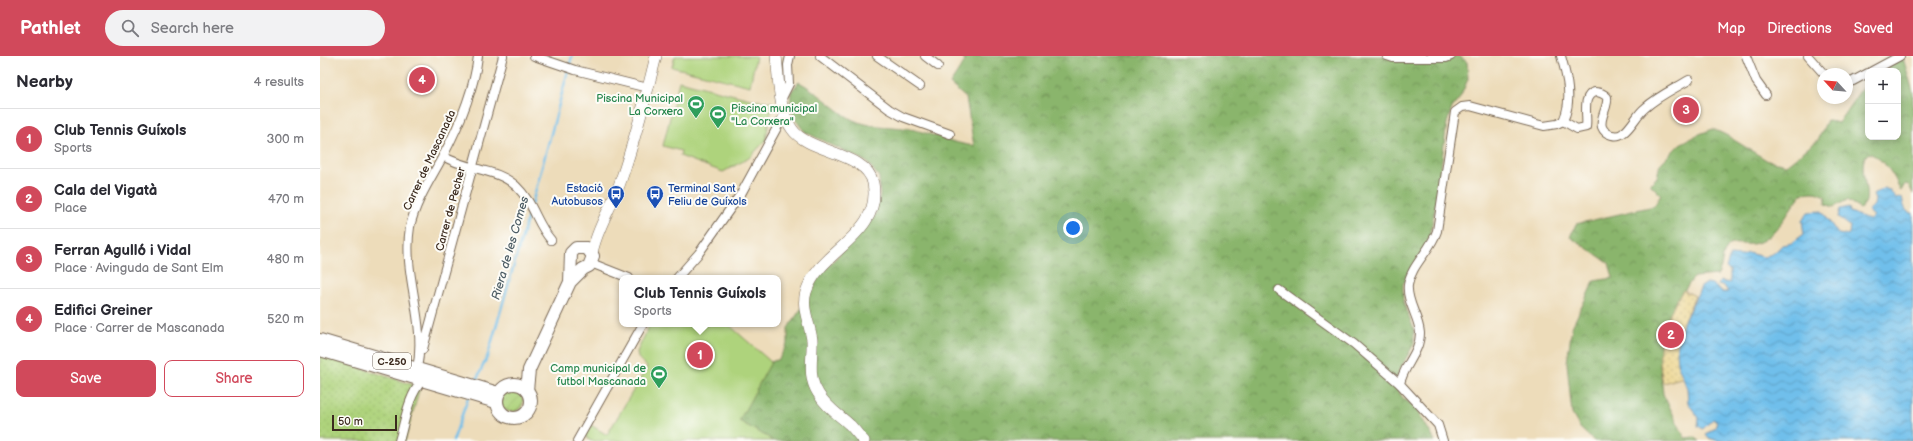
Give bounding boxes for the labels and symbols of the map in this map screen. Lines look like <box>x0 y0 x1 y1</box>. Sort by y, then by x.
pin: 4 <box>409 65 435 95</box>
north arrow <box>1817 68 1853 104</box>
place label: Piscina Municipal La Corxera <box>596 92 683 118</box>
sports icon: Piscina Municipal La Corxera <box>686 94 706 119</box>
pin: 3 <box>1673 95 1699 125</box>
place label: Piscina municipal "La Corxera" <box>731 102 817 128</box>
sports icon: Piscina municipal "La Corxera" <box>708 104 728 129</box>
street label: Carrer de Mascanada <box>400 108 458 212</box>
street label: Carrer de Pecher <box>433 165 468 253</box>
place label: Estació Autobusos <box>552 182 604 208</box>
place label: Terminal Sant Feliu de Guíxols <box>668 182 747 208</box>
bus stop icon: Estació Autobusos <box>606 184 626 209</box>
bus stop icon: Terminal Sant Feliu de Guíxols <box>645 184 665 209</box>
water label: Riera de les Comes <box>489 195 532 302</box>
your location <box>1063 218 1083 238</box>
pin: 2 <box>1658 320 1684 350</box>
pin: 1 <box>687 340 713 370</box>
road number: C-250 <box>373 353 411 369</box>
place label: Camp municipal de futbol Mascanada <box>550 362 646 388</box>
sports icon: Camp municipal de futbol Mascanada <box>649 364 669 389</box>
scale bar <box>332 413 397 432</box>

